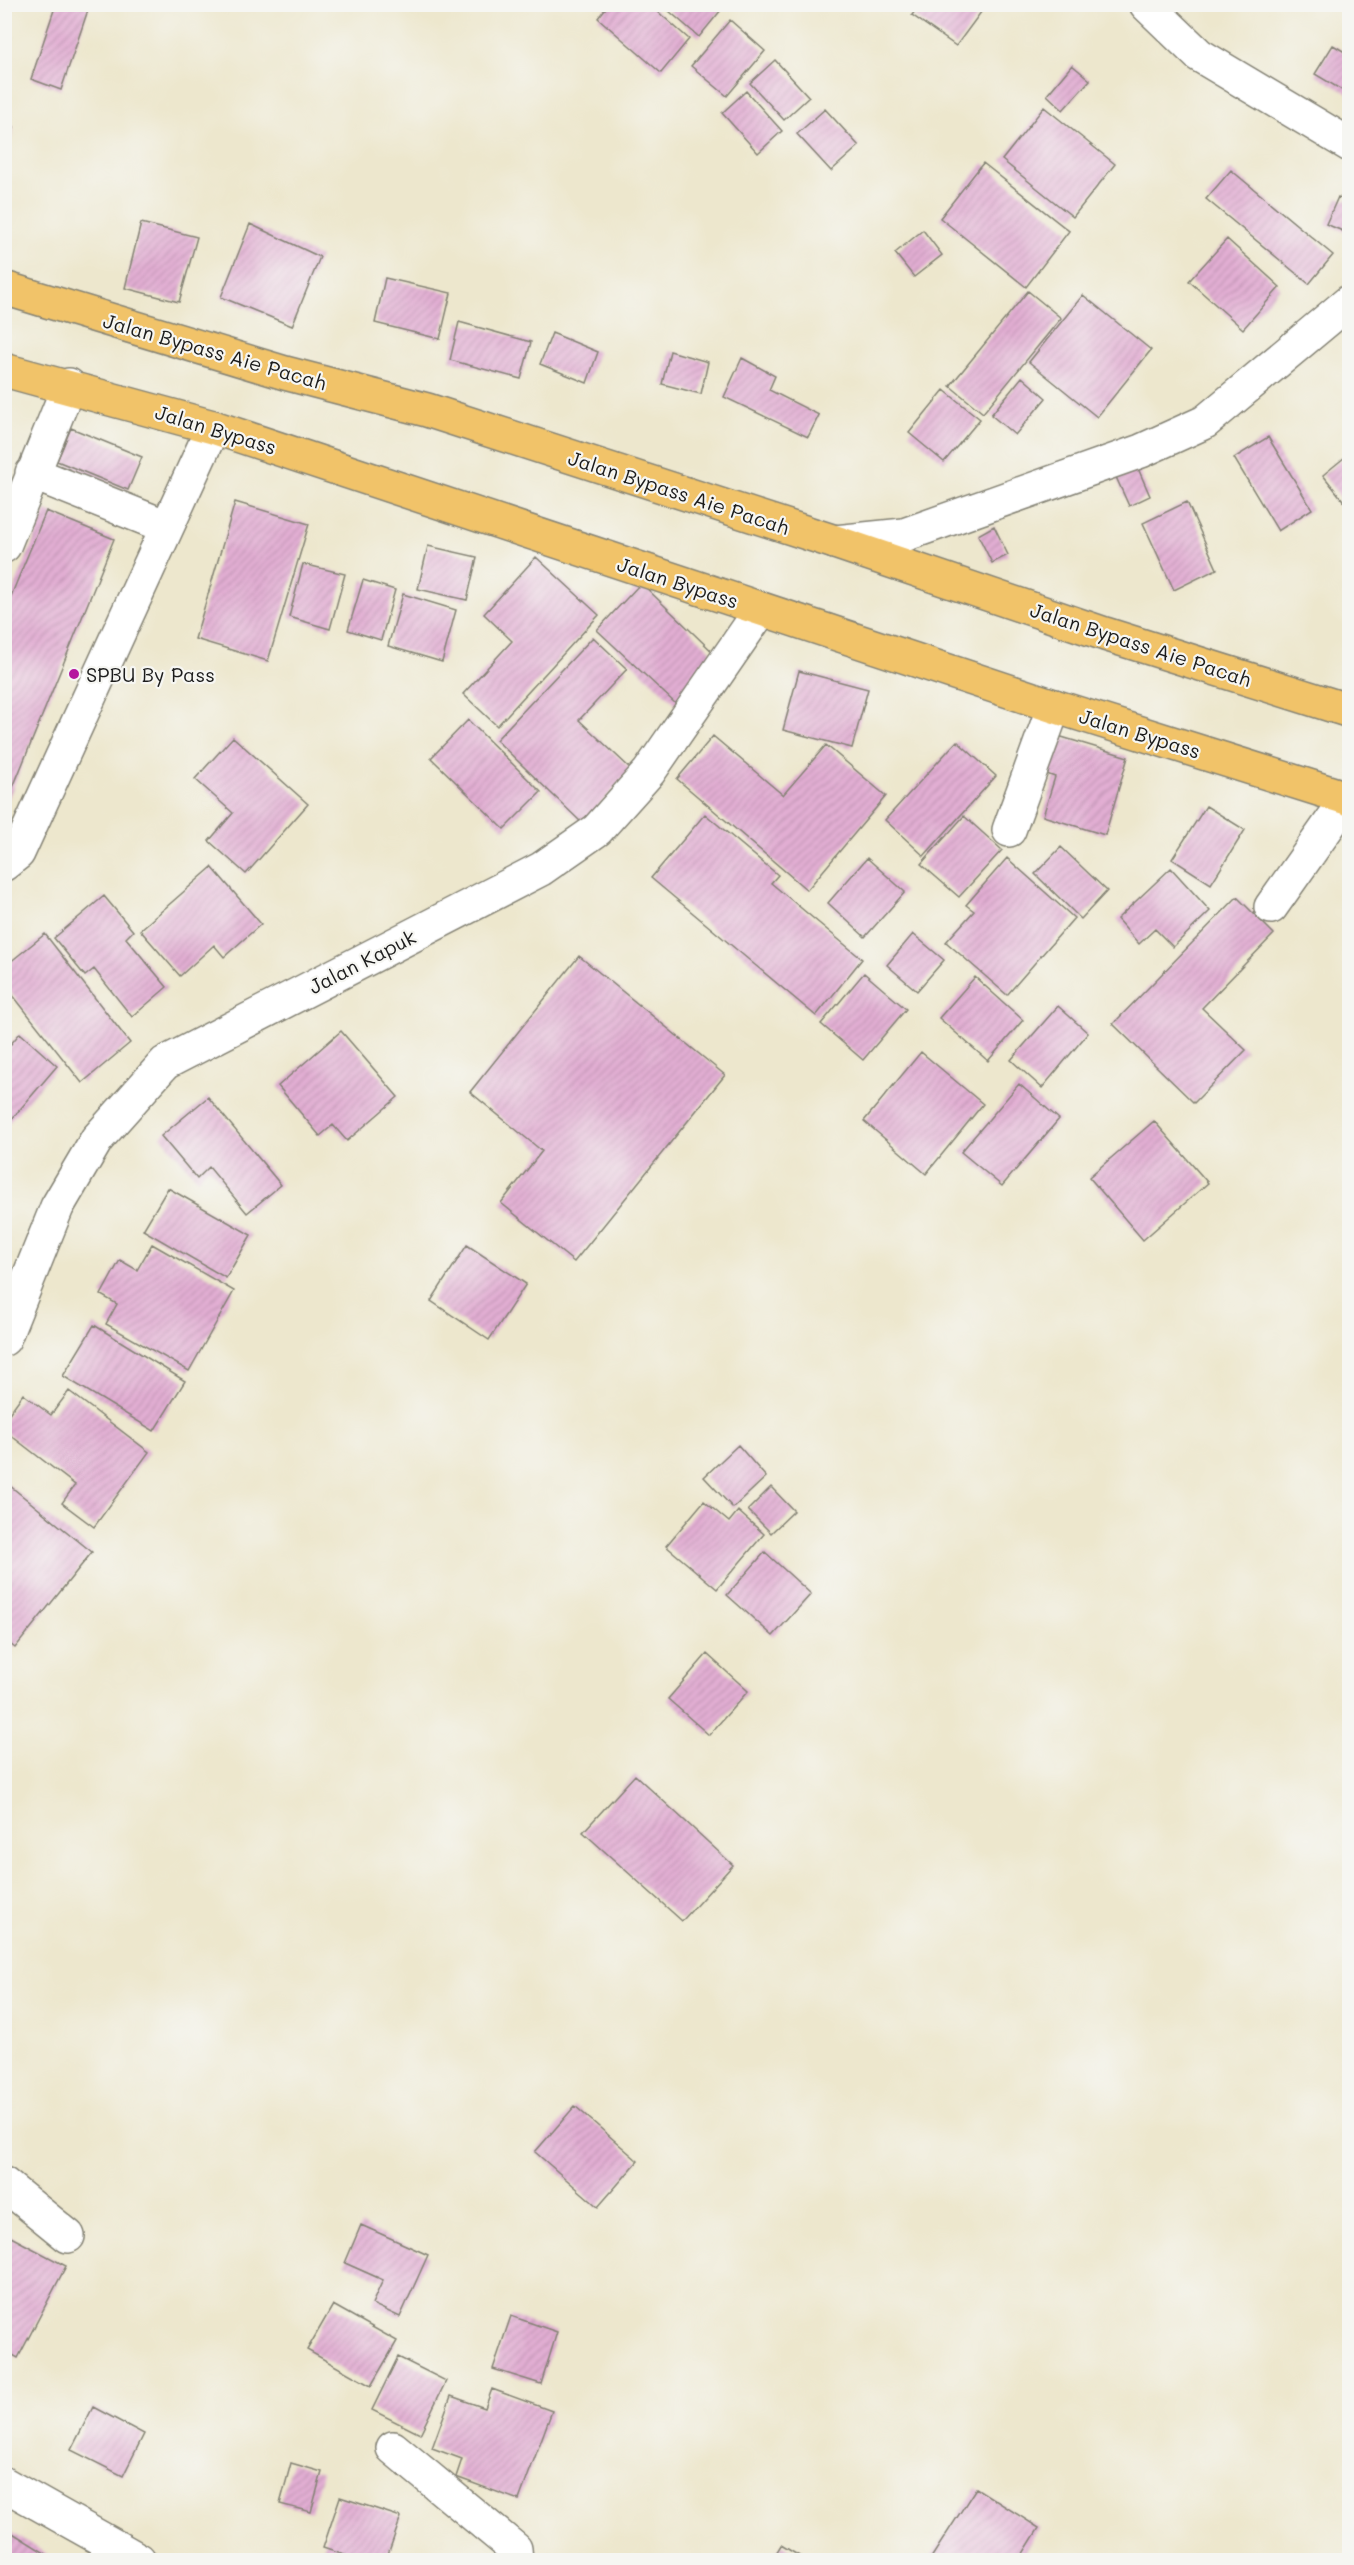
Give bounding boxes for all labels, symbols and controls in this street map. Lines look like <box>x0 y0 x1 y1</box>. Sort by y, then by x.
street label: Jalan Bypass Aie Pacah <box>100 307 330 395</box>
street label: Jalan Bypass <box>152 398 280 460</box>
street label: Jalan Bypass Aie Pacah <box>565 444 793 540</box>
street label: Jalan Bypass <box>614 550 742 614</box>
street label: Jalan Bypass Aie Pacah <box>1027 596 1255 692</box>
place label: SPBU By Pass <box>86 661 215 687</box>
marker: SPBU By Pass <box>67 667 81 681</box>
street label: Jalan Bypass <box>1076 702 1204 764</box>
street label: Jalan Kapuk <box>304 923 420 999</box>

